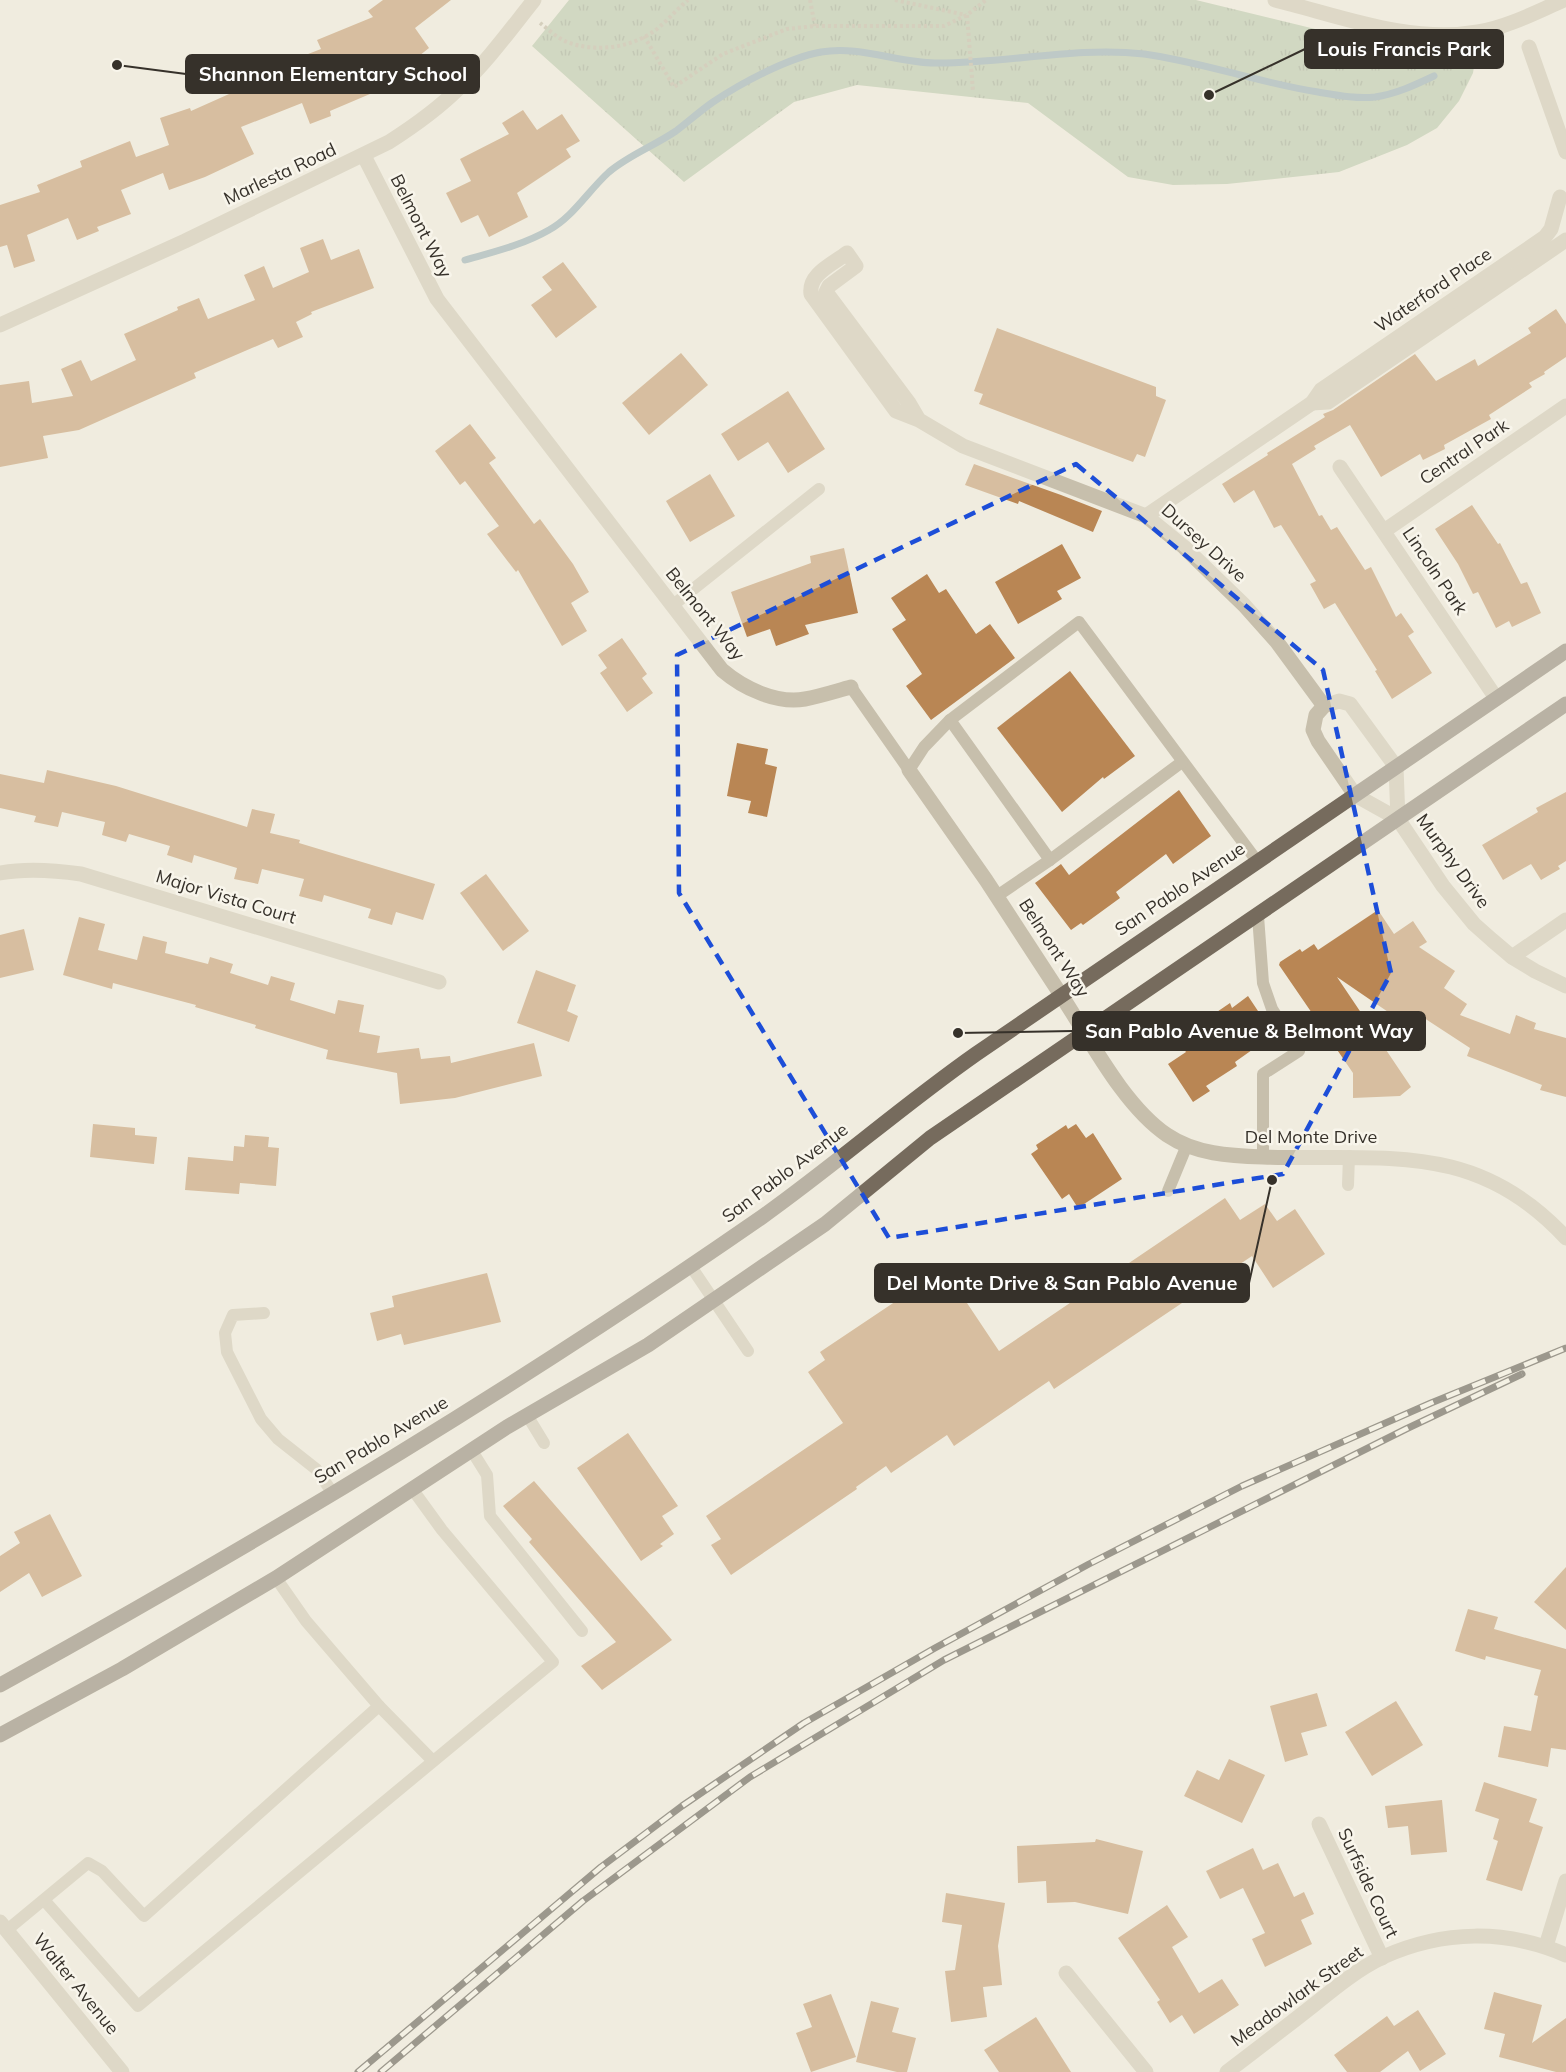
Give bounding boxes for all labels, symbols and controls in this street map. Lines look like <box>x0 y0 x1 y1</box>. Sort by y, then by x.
callout: Louis Francis Park <box>1305 30 1503 68</box>
text: Louis Francis Park <box>1317 36 1492 61</box>
callout: Shannon Elementary School <box>186 55 479 93</box>
text: Shannon Elementary School <box>199 61 467 86</box>
street label: Marlesta Road <box>220 137 340 210</box>
street label: Belmont Way <box>386 170 458 282</box>
street label: Waterford Place <box>1370 242 1496 337</box>
street label: Central Park <box>1415 413 1513 490</box>
street label: Dursey Drive <box>1157 498 1252 587</box>
street label: Lincoln Park <box>1398 522 1474 620</box>
street label: Belmont Way <box>661 562 750 665</box>
street label: Murphy Drive <box>1411 809 1495 913</box>
street label: San Pablo Avenue <box>1110 837 1249 941</box>
street label: Major Vista Court <box>153 864 299 929</box>
street label: Belmont Way <box>1014 894 1095 1002</box>
callout: San Pablo Avenue & Belmont Way <box>1073 1012 1425 1050</box>
text: San Pablo Avenue & Belmont Way <box>1085 1018 1413 1043</box>
street label: San Pablo Avenue <box>717 1118 852 1228</box>
street label: Del Monte Drive <box>1245 1125 1377 1148</box>
callout: Del Monte Drive & San Pablo Avenue <box>875 1264 1249 1302</box>
text: Del Monte Drive & San Pablo Avenue <box>887 1270 1237 1295</box>
street label: San Pablo Avenue <box>310 1391 452 1489</box>
street label: Surfside Court <box>1333 1824 1404 1941</box>
street label: Walter Avenue <box>28 1928 124 2039</box>
street label: Meadowlark Street <box>1226 1940 1367 2051</box>

